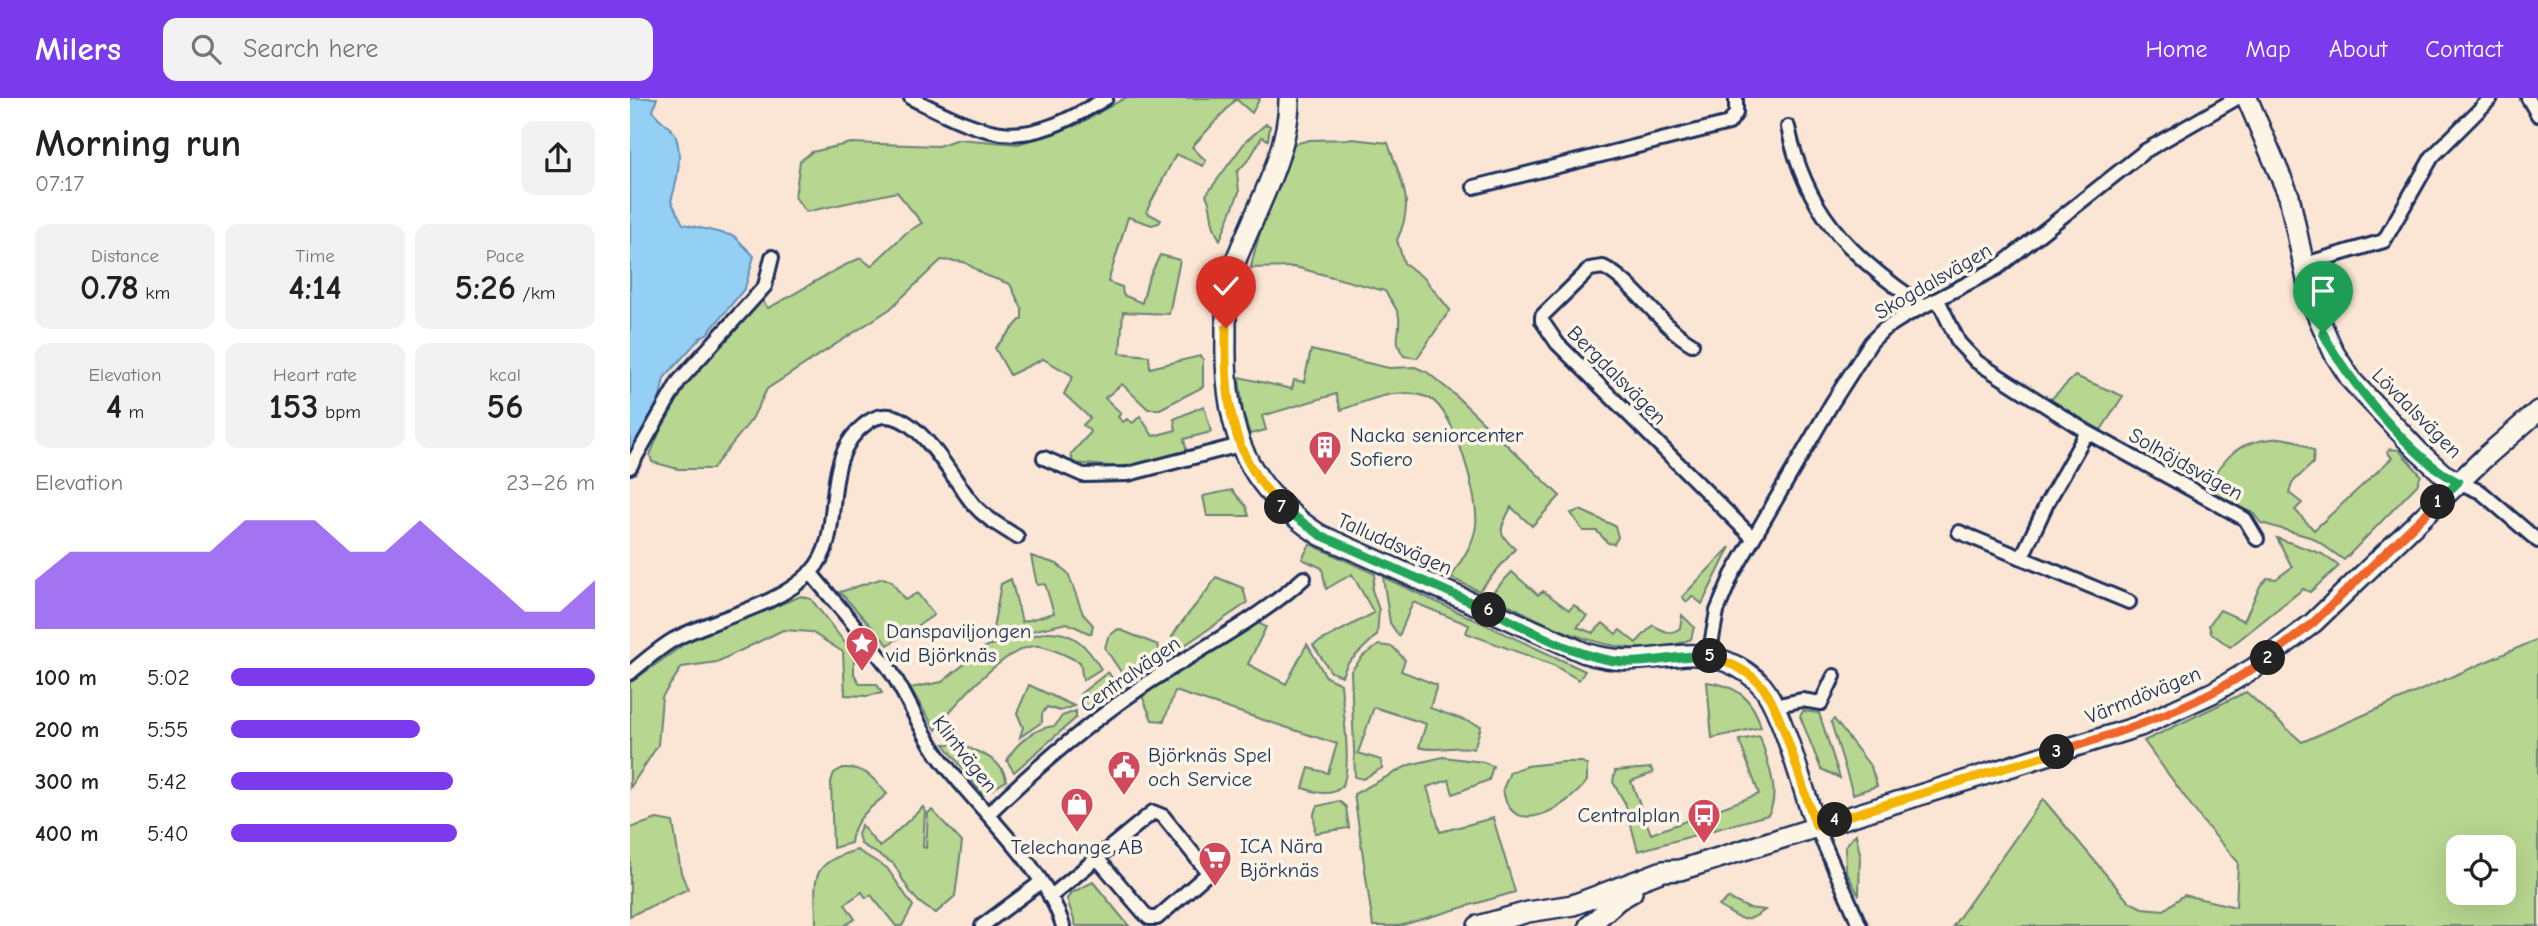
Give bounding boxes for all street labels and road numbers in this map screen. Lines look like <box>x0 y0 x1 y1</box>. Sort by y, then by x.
street label: Skogdalsvägen <box>1870 238 1996 324</box>
street label: Bergdalsvägen <box>1563 321 1671 429</box>
street label: Lövdalsvägen <box>2367 363 2467 463</box>
street label: Solhöjdsvägen <box>2125 423 2247 505</box>
street label: Talluddsvägen <box>1334 508 1456 580</box>
street label: Centralvägen <box>1075 631 1185 717</box>
street label: Värmdövägen <box>2082 661 2204 729</box>
street label: Klintvägen <box>927 711 1003 797</box>

